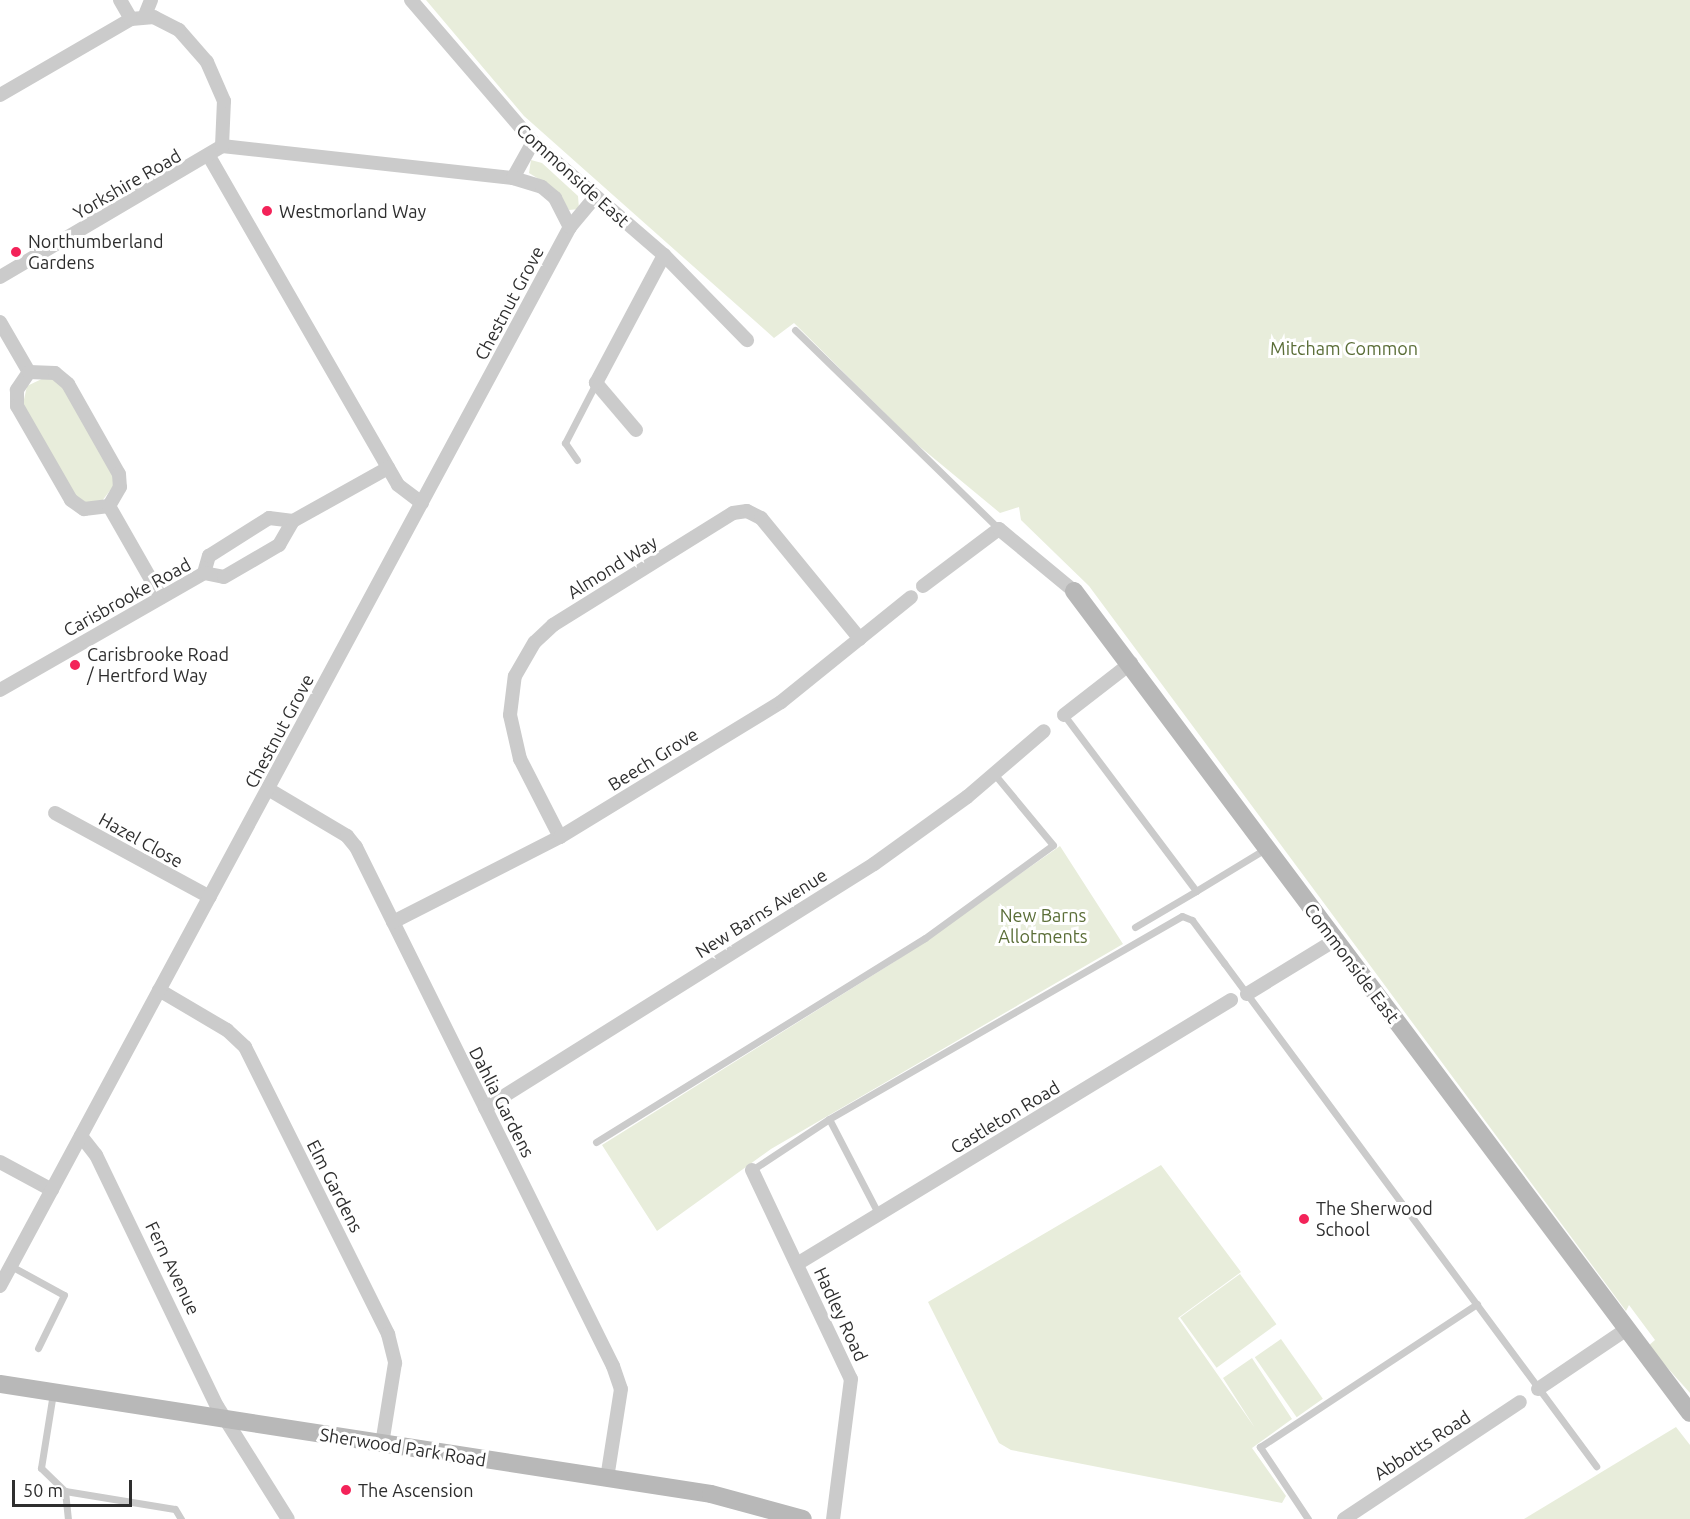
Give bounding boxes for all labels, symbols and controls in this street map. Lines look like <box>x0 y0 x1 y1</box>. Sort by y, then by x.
street label: Commonside East <box>512 119 634 231</box>
street label: Yorkshire Road <box>69 144 185 224</box>
place label: Westmorland Way <box>279 200 426 222</box>
marker: Westmorland Way <box>260 204 274 218</box>
place label: Northumberland Gardens <box>28 231 163 274</box>
street label: Chestnut Grove <box>470 242 548 364</box>
marker: Northumberland Gardens <box>9 245 23 259</box>
park label: Mitcham Common <box>1270 337 1418 359</box>
street label: Almond Way <box>563 531 661 603</box>
street label: Carisbrooke Road <box>60 553 194 641</box>
place label: Carisbrooke Road / Hertford Way <box>87 644 229 686</box>
marker: Carisbrooke Road / Hertford Way <box>68 658 82 672</box>
street label: Chestnut Grove <box>240 670 318 792</box>
street label: Beech Grove <box>604 723 702 795</box>
street label: Hazel Close <box>95 808 187 872</box>
street label: New Barns Avenue <box>691 864 831 962</box>
street label: Commonside East <box>1300 899 1404 1027</box>
park label: New Barns Allotments <box>998 905 1088 948</box>
street label: Dahlia Gardens <box>465 1043 539 1161</box>
street label: Castleton Road <box>947 1076 1063 1158</box>
street label: Elm Gardens <box>302 1136 368 1236</box>
place label: The Sherwood School <box>1316 1198 1433 1240</box>
marker: The Sherwood School <box>1297 1212 1311 1226</box>
street label: Fern Avenue <box>141 1218 205 1318</box>
street label: Hadley Road <box>810 1264 872 1364</box>
street label: Abbotts Road <box>1370 1406 1474 1484</box>
street label: Sherwood Park Road <box>318 1423 488 1471</box>
scale bar <box>15 1468 135 1506</box>
place label: The Ascension <box>358 1479 474 1501</box>
text: 50 m <box>23 1480 63 1500</box>
marker: The Ascension <box>339 1483 353 1497</box>

